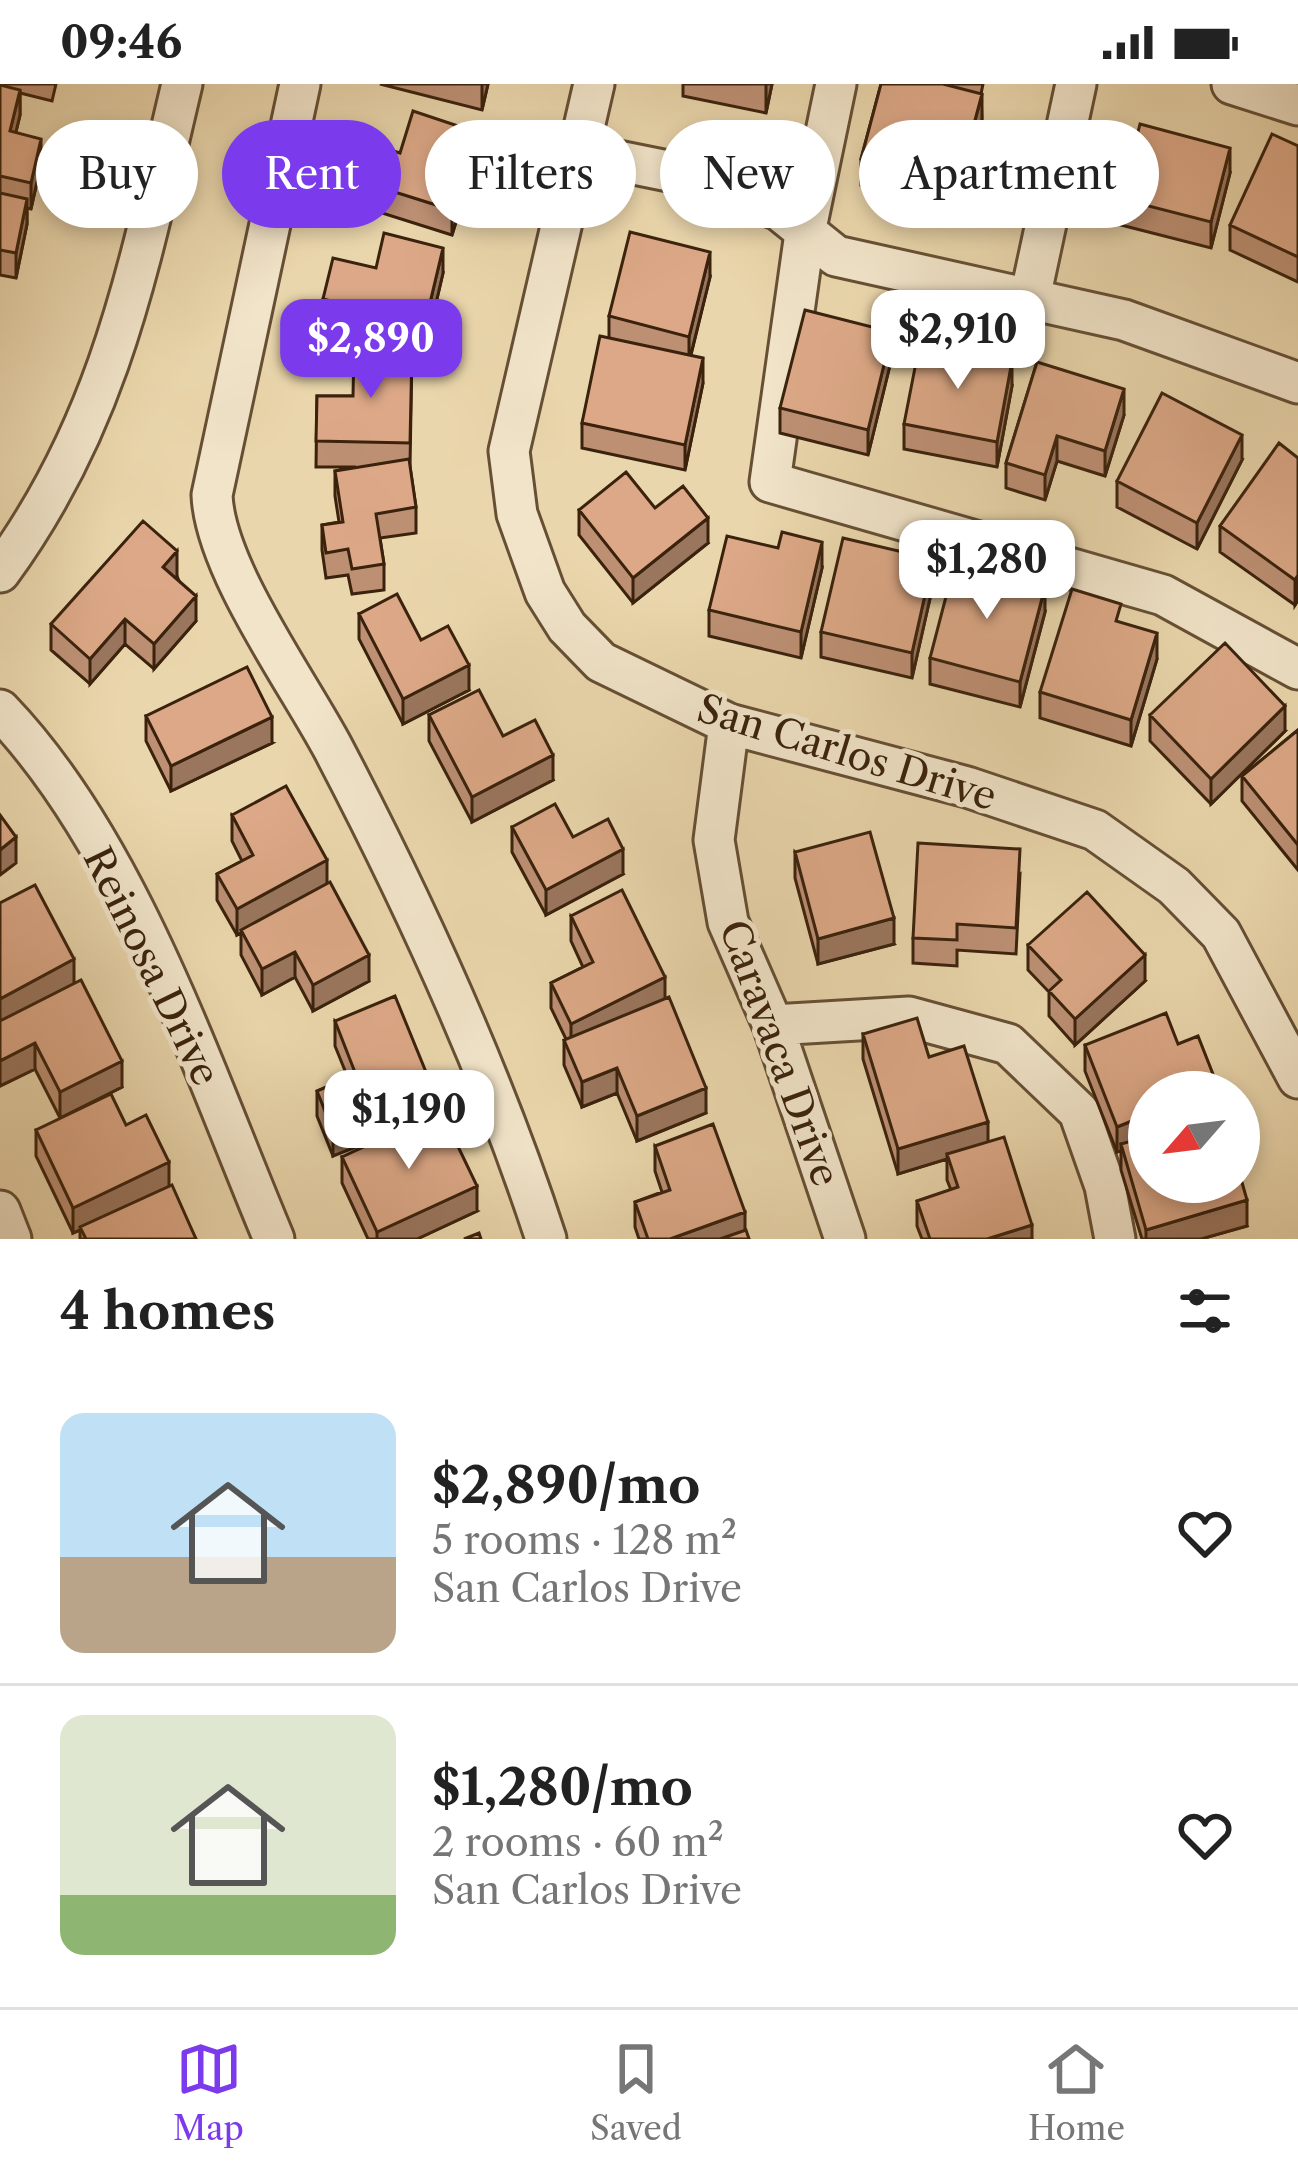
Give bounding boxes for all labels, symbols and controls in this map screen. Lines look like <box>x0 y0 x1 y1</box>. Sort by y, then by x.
text: 09:46 <box>60 14 182 70</box>
chip: Buy <box>36 120 198 228</box>
chip: Rent <box>222 120 401 228</box>
chip: Filters <box>425 120 636 228</box>
chip: New <box>660 120 835 228</box>
chip: Apartment <box>859 120 1159 228</box>
pin: $2,910 <box>860 290 1056 392</box>
pin: $2,890 <box>273 299 469 401</box>
text: $2,910 <box>898 305 1018 353</box>
text: $2,890 <box>307 314 435 362</box>
pin: $1,280 <box>889 520 1085 622</box>
text: $1,280 <box>926 535 1048 583</box>
street label: San Carlos Drive <box>692 684 1002 820</box>
street label: Reinosa Drive <box>74 839 230 1093</box>
street label: Caravaca Drive <box>710 914 850 1192</box>
pin: $1,190 <box>311 1070 507 1172</box>
north arrow <box>1128 1071 1260 1203</box>
map controls <box>1128 1071 1260 1203</box>
text: $1,190 <box>351 1085 467 1133</box>
icon: filters <box>1172 1278 1238 1344</box>
text: 4 homes <box>60 1280 275 1342</box>
text: $2,890/mo <box>432 1454 700 1516</box>
icon: home <box>156 1461 300 1605</box>
icon: heart <box>1172 1500 1238 1566</box>
text: 5 rooms · 128 m² <box>432 1516 737 1564</box>
text: San Carlos Drive <box>432 1564 742 1612</box>
text: $1,280/mo <box>432 1756 693 1818</box>
icon: home <box>156 1763 300 1907</box>
icon: heart <box>1172 1802 1238 1868</box>
text: 2 rooms · 60 m² <box>432 1818 724 1866</box>
text: San Carlos Drive <box>432 1866 742 1914</box>
tab: Map <box>173 2036 244 2149</box>
tab: Saved <box>590 2036 682 2149</box>
tab: Home <box>1028 2036 1125 2149</box>

